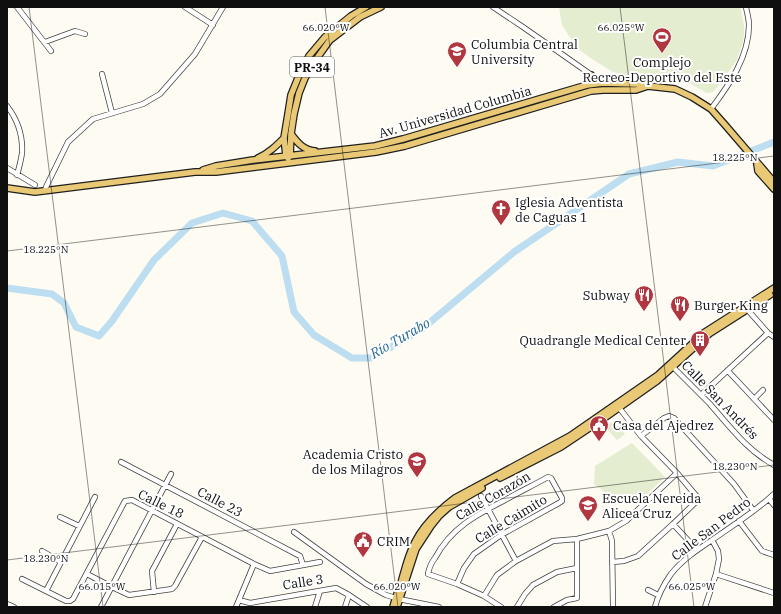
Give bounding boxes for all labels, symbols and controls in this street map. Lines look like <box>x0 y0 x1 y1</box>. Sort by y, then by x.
text: 66.020°W <box>302 21 350 34</box>
text: 66.025°W <box>597 21 645 34</box>
sports icon: Complejo Recreo-Deportivo del Este <box>651 26 673 54</box>
place label: Columbia Central University <box>471 36 578 68</box>
school or university icon: Columbia Central University <box>446 40 468 68</box>
place label: Complejo Recreo-Deportivo del Este <box>583 54 741 86</box>
road number: PR-34 <box>290 57 334 77</box>
street label: Av. Universidad Columbia <box>377 82 533 142</box>
text: 18.225°N <box>712 151 758 164</box>
place label: Iglesia Adventista de Caguas 1 <box>515 194 623 226</box>
church icon: Iglesia Adventista de Caguas 1 <box>490 198 512 226</box>
text: 18.225°N <box>23 243 69 256</box>
restaurant icon: Subway <box>633 284 655 312</box>
place label: Subway <box>583 287 630 304</box>
restaurant icon: Burger King <box>669 294 691 322</box>
place label: Burger King <box>694 297 768 314</box>
water label: Río Turabo <box>366 314 433 363</box>
building icon: Quadrangle Medical Center <box>689 329 711 357</box>
place label: Quadrangle Medical Center <box>520 332 686 349</box>
street label: Calle San Andrés <box>678 357 762 443</box>
public building icon: Casa del Ajedrez <box>588 414 610 442</box>
place label: Casa del Ajedrez <box>613 417 714 434</box>
place label: Academia Cristo de los Milagros <box>303 446 403 478</box>
school or university icon: Academia Cristo de los Milagros <box>406 450 428 478</box>
text: 18.230°N <box>712 460 758 473</box>
street label: Calle Corazón <box>452 468 534 524</box>
street label: Calle 23 <box>194 483 246 521</box>
street label: Calle 18 <box>135 486 187 522</box>
place label: Escuela Nereida Alicea Cruz <box>602 490 701 522</box>
street label: Calle Caimito <box>472 491 550 547</box>
school or university icon: Escuela Nereida Alicea Cruz <box>577 494 599 522</box>
street label: Calle San Pedro <box>668 494 754 564</box>
public building icon: CRIM <box>352 530 374 558</box>
place label: CRIM <box>377 533 410 550</box>
text: 18.230°N <box>23 552 69 565</box>
street label: Calle 3 <box>281 570 325 594</box>
text: 66.015°W <box>78 580 126 593</box>
text: 66.020°W <box>373 580 421 593</box>
text: 66.025°W <box>668 580 716 593</box>

